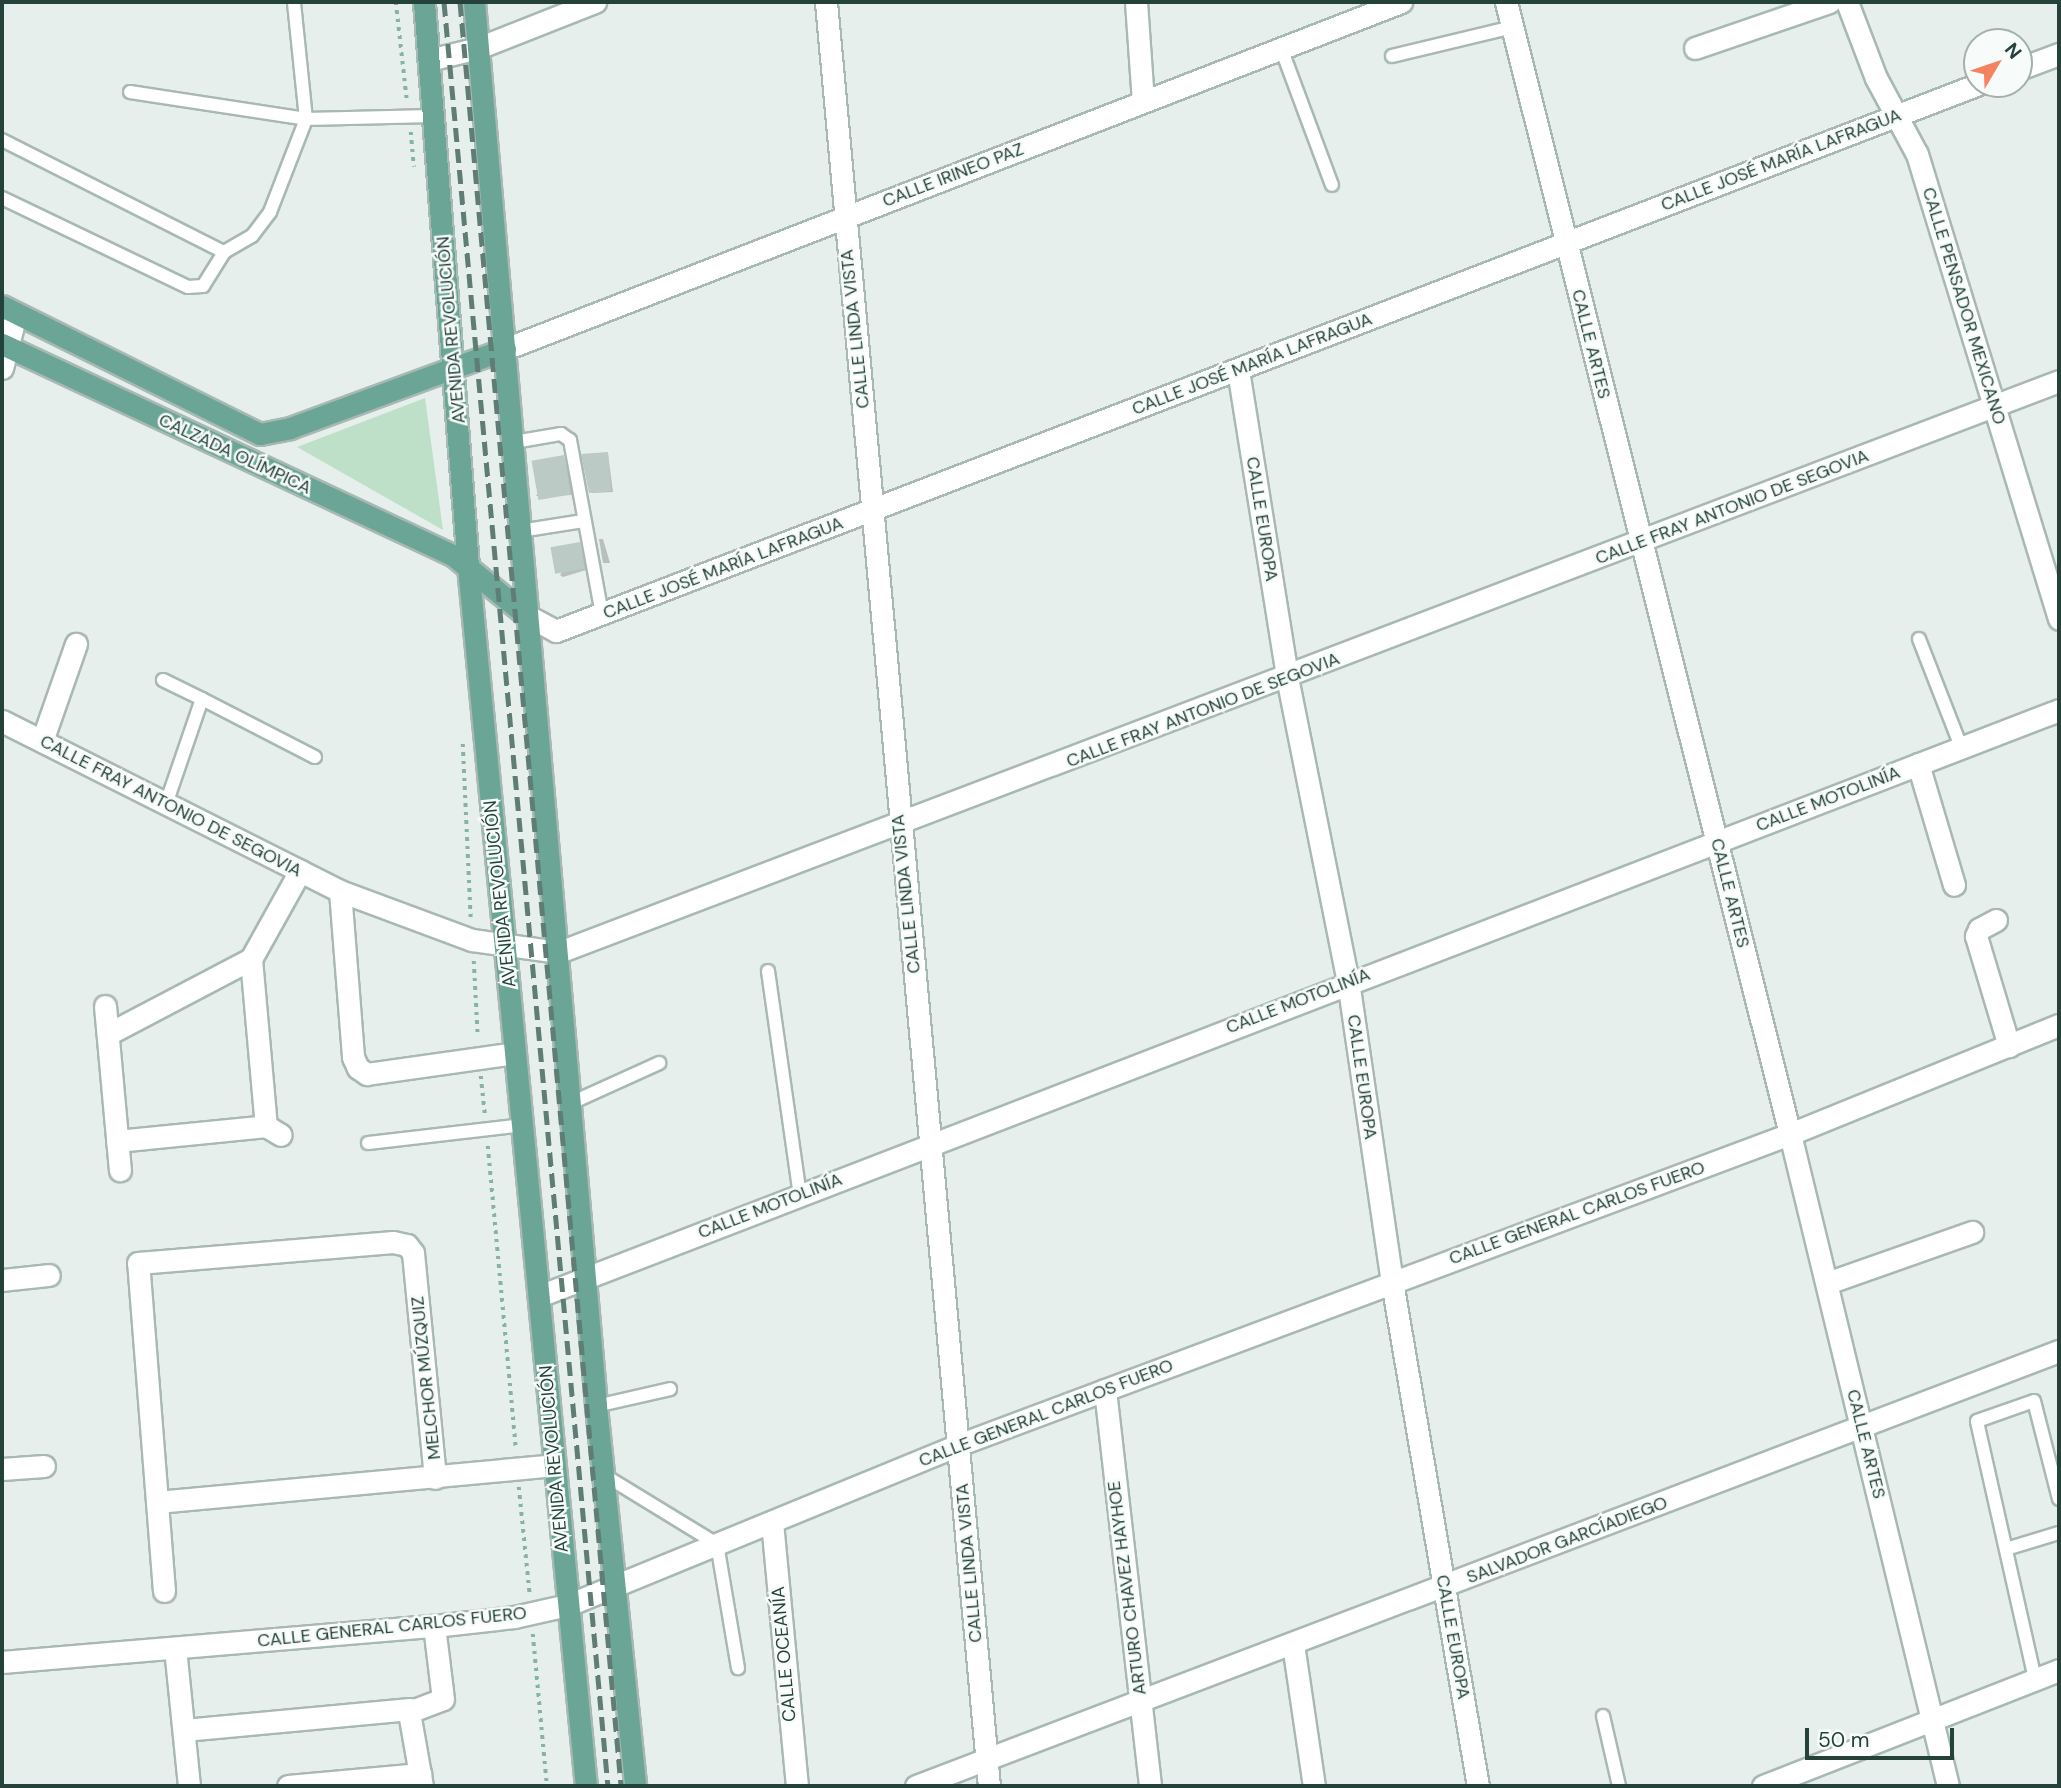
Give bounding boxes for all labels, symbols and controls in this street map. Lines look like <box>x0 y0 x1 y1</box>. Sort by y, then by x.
north arrow <box>1963 28 2033 98</box>
text: N <box>1999 37 2027 64</box>
street label: CALLE JOSÉ MARÍA LAFRAGUA <box>1658 104 1904 216</box>
street label: CALLE IRINEO PAZ <box>879 138 1027 212</box>
street label: CALLE PENSADOR MEXICANO <box>1918 185 2010 427</box>
street label: AVENIDA REVOLUCIÓN <box>432 235 470 425</box>
street label: CALLE LINDA VISTA <box>836 248 874 410</box>
street label: CALLE ARTES <box>1567 287 1615 401</box>
street label: CALLE JOSÉ MARÍA LAFRAGUA <box>1129 308 1375 420</box>
street label: CALZADA OLÍMPICA <box>155 409 315 499</box>
street label: CALLE FRAY ANTONIO DE SEGOVIA <box>1592 445 1872 569</box>
street label: CALLE EUROPA <box>1241 455 1283 583</box>
street label: CALLE JOSÉ MARÍA LAFRAGUA <box>600 512 846 624</box>
street label: CALLE FRAY ANTONIO DE SEGOVIA <box>1063 648 1343 772</box>
street label: CALLE FRAY ANTONIO DE SEGOVIA <box>36 730 306 882</box>
street label: CALLE MOTOLINÍA <box>1753 762 1903 836</box>
street label: AVENIDA REVOLUCIÓN <box>479 799 521 989</box>
street label: CALLE LINDA VISTA <box>887 813 925 975</box>
street label: CALLE ARTES <box>1706 836 1754 950</box>
street label: CALLE MOTOLINÍA <box>1223 964 1373 1038</box>
street label: CALLE EUROPA <box>1343 1013 1381 1141</box>
street label: CALLE GENERAL CARLOS FUERO <box>1446 1157 1708 1269</box>
street label: CALLE MOTOLINÍA <box>695 1169 845 1243</box>
street label: MELCHOR MÚZQUIZ <box>407 1295 445 1461</box>
street label: CALLE GENERAL CARLOS FUERO <box>916 1354 1176 1472</box>
street label: AVENIDA REVOLUCIÓN <box>535 1364 573 1554</box>
street label: CALLE ARTES <box>1842 1387 1890 1501</box>
street label: ARTURO CHAVEZ HAYHOE <box>1103 1480 1151 1696</box>
street label: CALLE LINDA VISTA <box>951 1482 987 1644</box>
street label: SALVADOR GARCÍADIEGO <box>1463 1492 1671 1588</box>
street label: CALLE EUROPA <box>1431 1573 1475 1701</box>
street label: CALLE OCEANÍA <box>767 1585 801 1723</box>
street label: CALLE GENERAL CARLOS FUERO <box>256 1602 528 1652</box>
scale bar <box>1809 1714 1958 1758</box>
text: 50 m <box>1818 1726 1869 1754</box>

